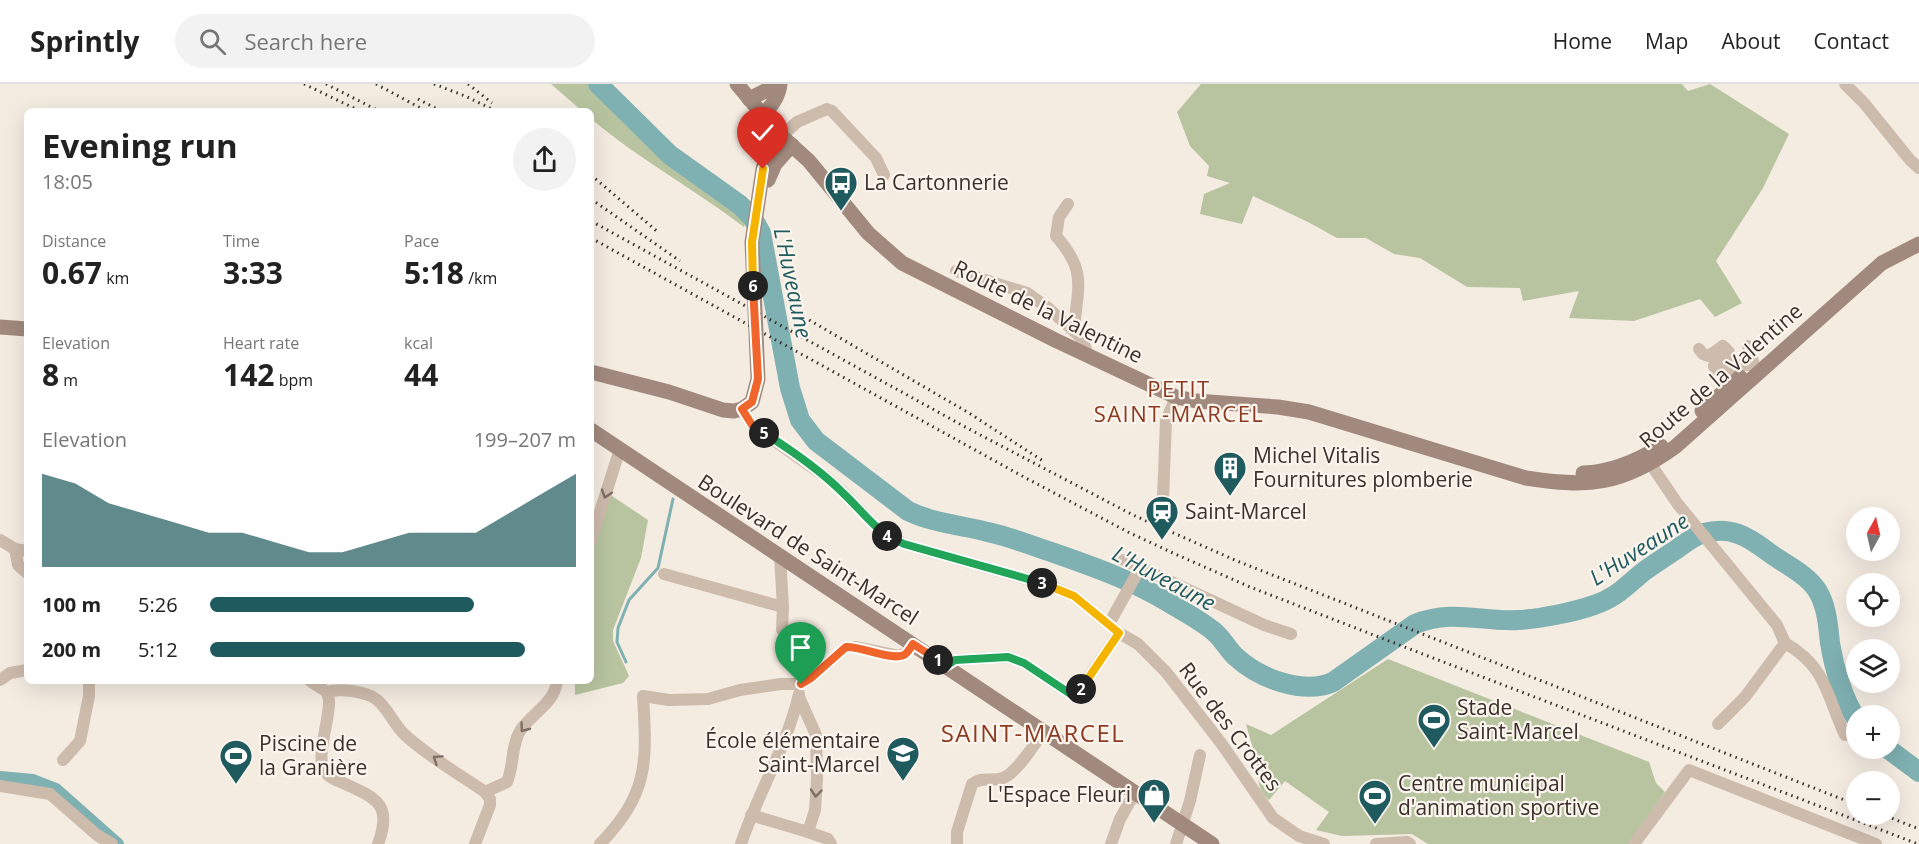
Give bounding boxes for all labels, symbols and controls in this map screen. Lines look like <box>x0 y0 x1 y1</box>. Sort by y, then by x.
search box <box>175 14 595 68</box>
text: Sprintly <box>30 22 139 60</box>
icon: search <box>196 25 229 58</box>
text: Search here <box>244 26 367 56</box>
text: Home <box>1553 27 1612 55</box>
text: Map <box>1645 27 1688 55</box>
text: About <box>1721 27 1781 55</box>
text: Contact <box>1814 27 1889 55</box>
pin <box>737 107 788 169</box>
icon: check <box>746 116 779 149</box>
text: Evening run <box>42 123 238 168</box>
button: share <box>513 128 576 191</box>
bus stop icon: La Cartonnerie <box>823 165 859 212</box>
text: 18:05 <box>42 168 93 195</box>
place label: La Cartonnerie <box>864 168 1009 196</box>
water label: L'Huveaune <box>768 225 820 341</box>
text: Distance <box>42 230 106 252</box>
text: Time <box>223 230 260 252</box>
text: Pace <box>404 230 439 252</box>
text: 0.67 <box>42 252 102 293</box>
text: 3:33 <box>223 252 283 293</box>
text: 5:18 <box>404 252 464 293</box>
street label: Route de la Valentine <box>949 253 1148 369</box>
text: km <box>102 267 129 289</box>
text: /km <box>464 267 497 289</box>
pin: 6 <box>738 271 768 301</box>
text: 6 <box>748 275 758 297</box>
street label: Route de la Valentine <box>1633 297 1808 454</box>
text: Elevation <box>42 332 110 354</box>
text: Heart rate <box>223 332 299 354</box>
text: kcal <box>404 332 433 354</box>
text: 8 <box>42 354 59 395</box>
text: 142 <box>223 354 274 395</box>
text: 44 <box>404 354 438 395</box>
text: m <box>59 369 78 391</box>
text: bpm <box>274 369 313 391</box>
district label: PETIT SAINT-MARCEL <box>1094 373 1264 428</box>
pin: 5 <box>749 418 779 448</box>
text: 5 <box>759 422 769 444</box>
text: Elevation <box>42 426 127 453</box>
text: 199–207 m <box>474 426 576 453</box>
place label: Michel Vitalis Fournitures plomberie <box>1253 441 1473 493</box>
building icon: Michel Vitalis Fournitures plomberie <box>1212 450 1248 497</box>
street label: Boulevard de Saint-Marcel <box>693 467 924 631</box>
one-way arrow <box>600 488 613 499</box>
station icon: Saint-Marcel <box>1144 494 1180 541</box>
place label: Saint-Marcel <box>1185 497 1307 525</box>
water label: L'Huveaune <box>1583 505 1694 591</box>
north arrow <box>1846 507 1900 561</box>
map controls <box>1846 507 1900 825</box>
pin: 4 <box>872 521 902 551</box>
text: 4 <box>882 525 892 547</box>
water label: L'Huveaune <box>1108 537 1221 617</box>
pin: 3 <box>1027 568 1057 598</box>
text: 3 <box>1037 572 1047 594</box>
button: locate <box>1846 573 1900 627</box>
text: 100 m <box>42 591 101 618</box>
text: 5:26 <box>138 591 178 618</box>
pin <box>775 622 826 684</box>
icon: arrive <box>784 631 817 664</box>
text: 200 m <box>42 636 101 663</box>
text: 5:12 <box>138 636 178 663</box>
button: layers <box>1846 639 1900 693</box>
pin: 1 <box>923 645 953 675</box>
text: 1 <box>933 649 943 671</box>
street label: Rue des Crottes <box>1173 656 1288 796</box>
pin: 2 <box>1066 674 1096 704</box>
text: 2 <box>1076 678 1086 700</box>
place label: Stade Saint-Marcel <box>1457 693 1579 745</box>
sports icon: Stade Saint-Marcel <box>1416 702 1452 749</box>
button: + <box>1846 705 1900 759</box>
district label: SAINT-MARCEL <box>941 716 1125 749</box>
one-way arrow <box>520 721 531 732</box>
place label: École élémentaire Saint-Marcel <box>705 726 880 778</box>
place label: Piscine de la Granière <box>259 729 367 781</box>
school or university icon: École élémentaire Saint-Marcel <box>885 735 921 782</box>
sports icon: Piscine de la Granière <box>218 738 254 785</box>
one-way arrow <box>433 755 444 766</box>
place label: Centre municipal d'animation sportive <box>1398 769 1599 821</box>
button: − <box>1846 771 1900 825</box>
shop icon: L'Espace Fleuri <box>1136 777 1172 824</box>
sports icon: Centre municipal d'animation sportive <box>1357 778 1393 825</box>
place label: L'Espace Fleuri <box>987 780 1131 808</box>
one-way arrow <box>810 789 823 798</box>

